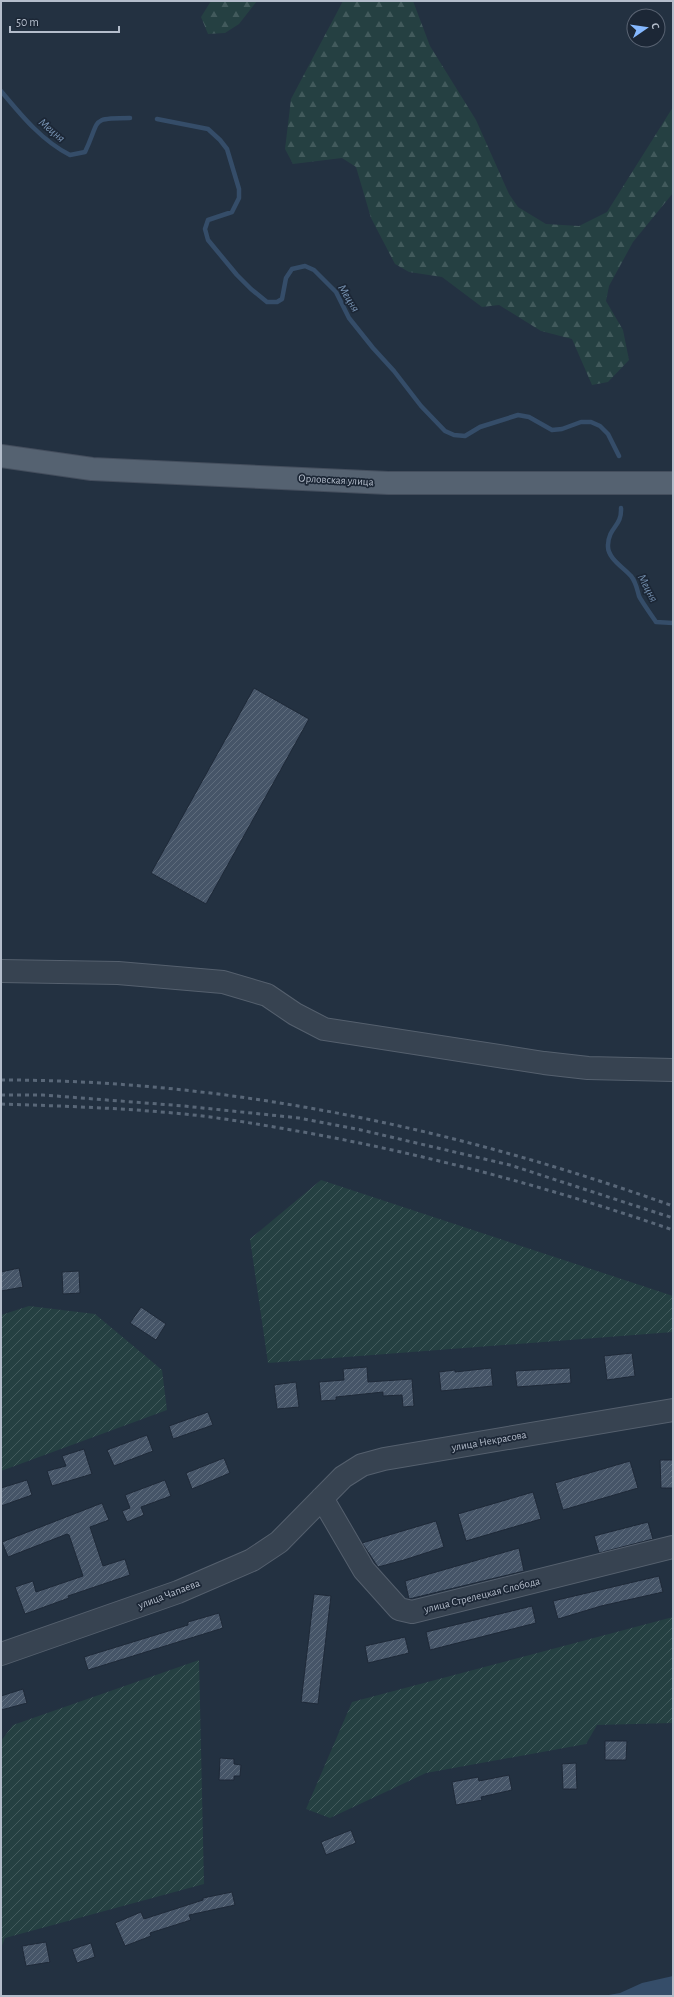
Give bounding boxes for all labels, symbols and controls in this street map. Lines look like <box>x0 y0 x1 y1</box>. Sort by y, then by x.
scale bar <box>10 8 119 34</box>
north arrow <box>626 8 666 48</box>
text: 50 m <box>16 16 39 28</box>
text: С <box>649 22 661 30</box>
water label: Мецня <box>36 116 67 145</box>
water label: Мецня <box>335 282 362 314</box>
street label: Орловская улица <box>298 473 374 487</box>
water label: Мецня <box>635 572 660 604</box>
street label: улица Некрасова <box>450 1429 527 1453</box>
street label: улица Стрелецкая Слобода <box>422 1575 541 1615</box>
street label: улица Чапаева <box>136 1577 201 1611</box>

